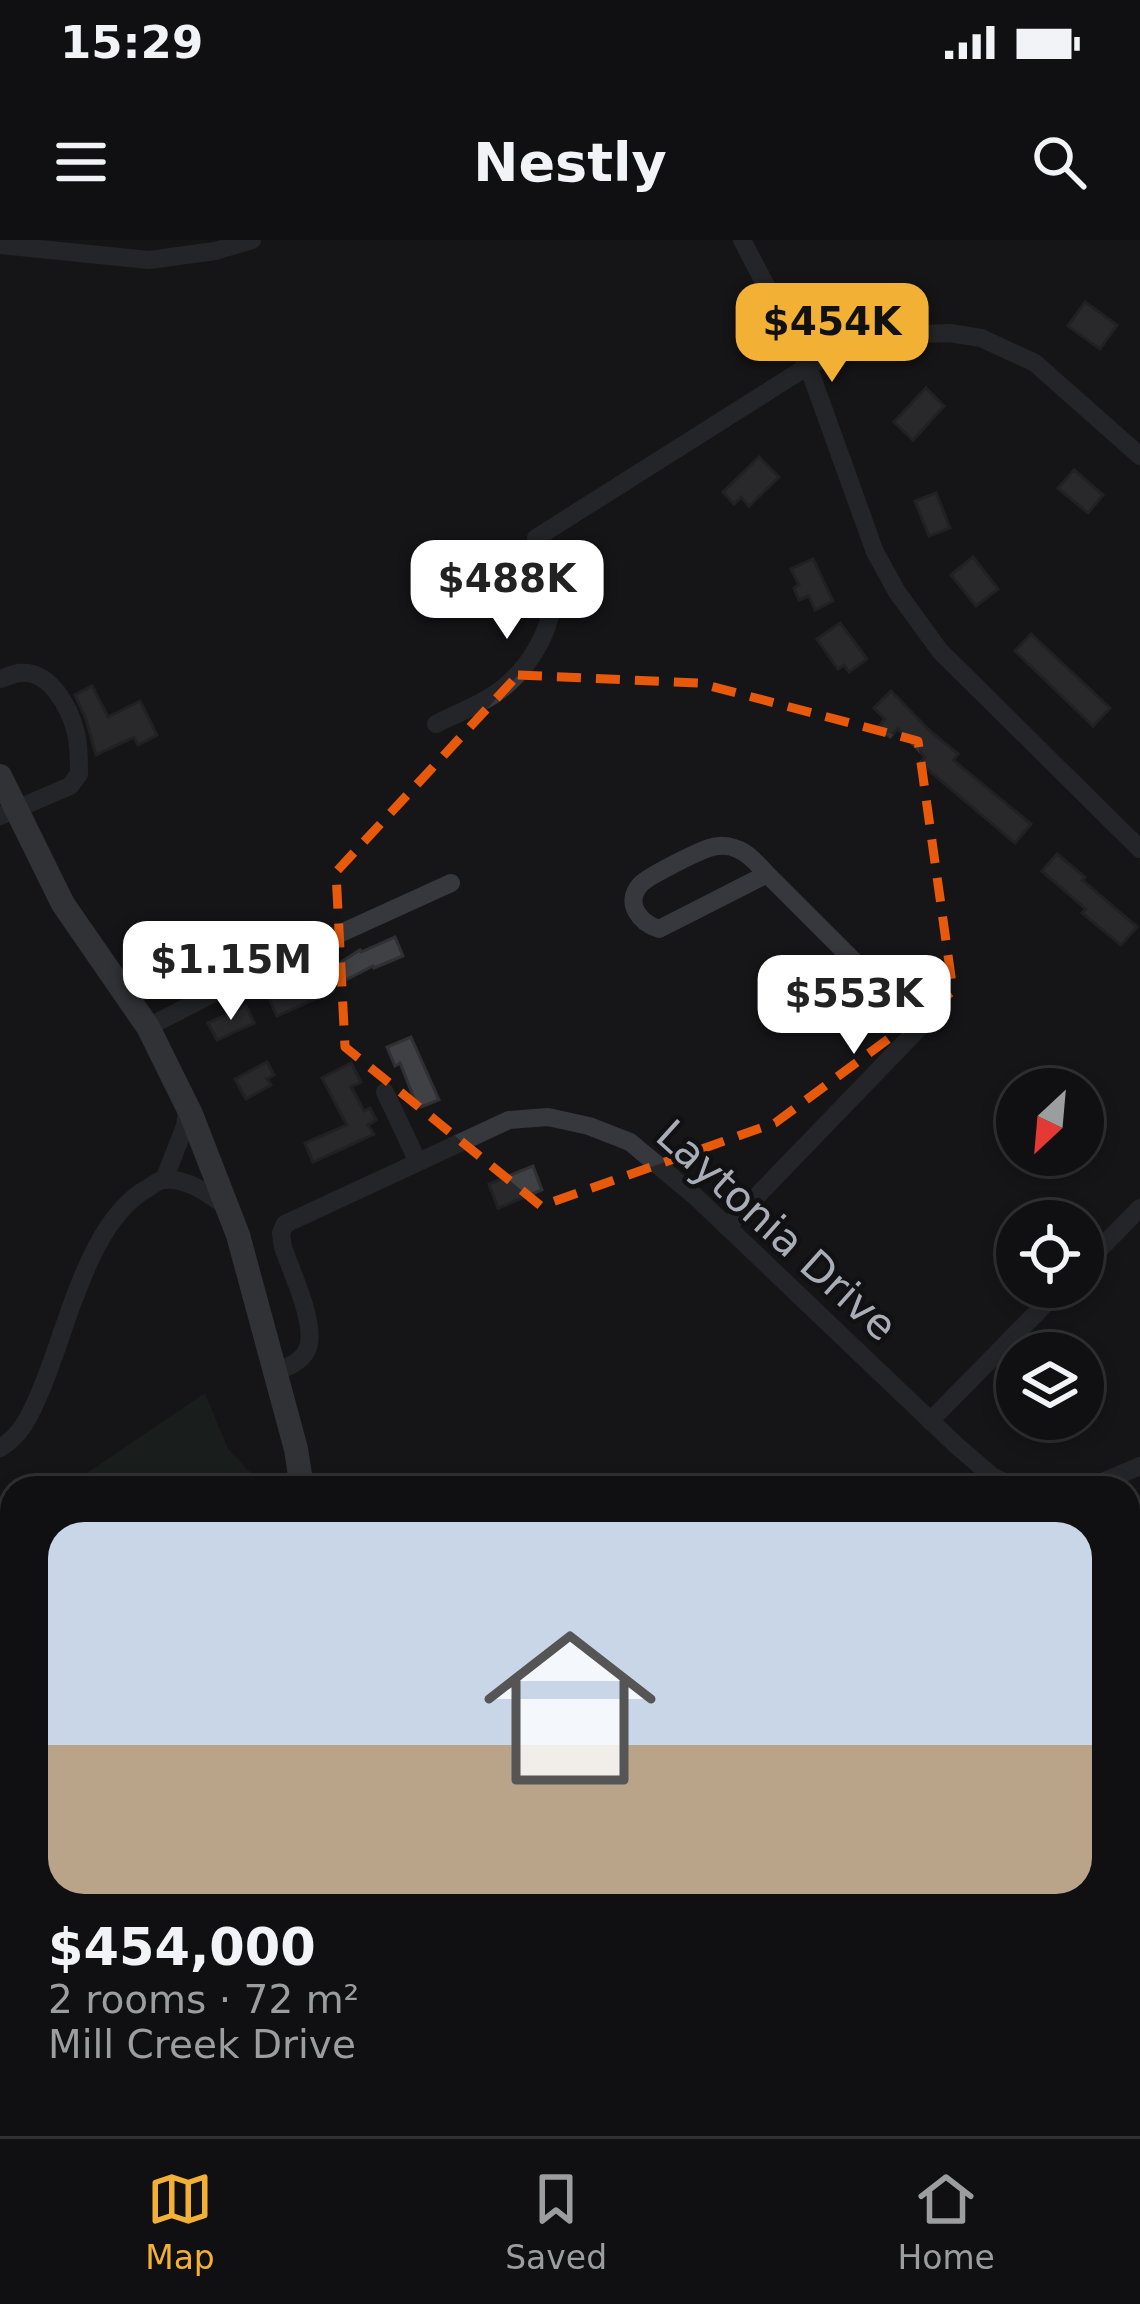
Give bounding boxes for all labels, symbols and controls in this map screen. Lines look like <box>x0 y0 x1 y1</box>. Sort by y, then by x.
text: 15:29 <box>60 16 203 69</box>
icon: menu <box>48 129 114 195</box>
icon: search <box>1026 129 1092 195</box>
text: Nestly <box>473 131 667 194</box>
pin: $454K <box>748 283 916 385</box>
text: $454K <box>763 299 901 344</box>
pin: $488K <box>423 540 591 642</box>
text: $488K <box>438 556 576 601</box>
pin: $1.15M <box>133 921 329 1023</box>
text: $1.15M <box>150 937 312 982</box>
pin: $553K <box>770 955 938 1057</box>
text: $553K <box>785 971 923 1016</box>
north arrow <box>996 1068 1104 1176</box>
map controls <box>996 1068 1104 1440</box>
street label: Laytonia Drive <box>647 1110 907 1351</box>
button: locate <box>996 1200 1104 1308</box>
button: layers <box>996 1332 1104 1440</box>
icon: home <box>462 1600 678 1816</box>
text: $454,000 <box>48 1918 316 1977</box>
text: 2 rooms · 72 m² <box>48 1977 359 2022</box>
text: Mill Creek Drive <box>48 2022 356 2067</box>
tab: Map <box>145 2166 215 2277</box>
tab: Saved <box>505 2166 607 2277</box>
tab: Home <box>897 2166 995 2277</box>

